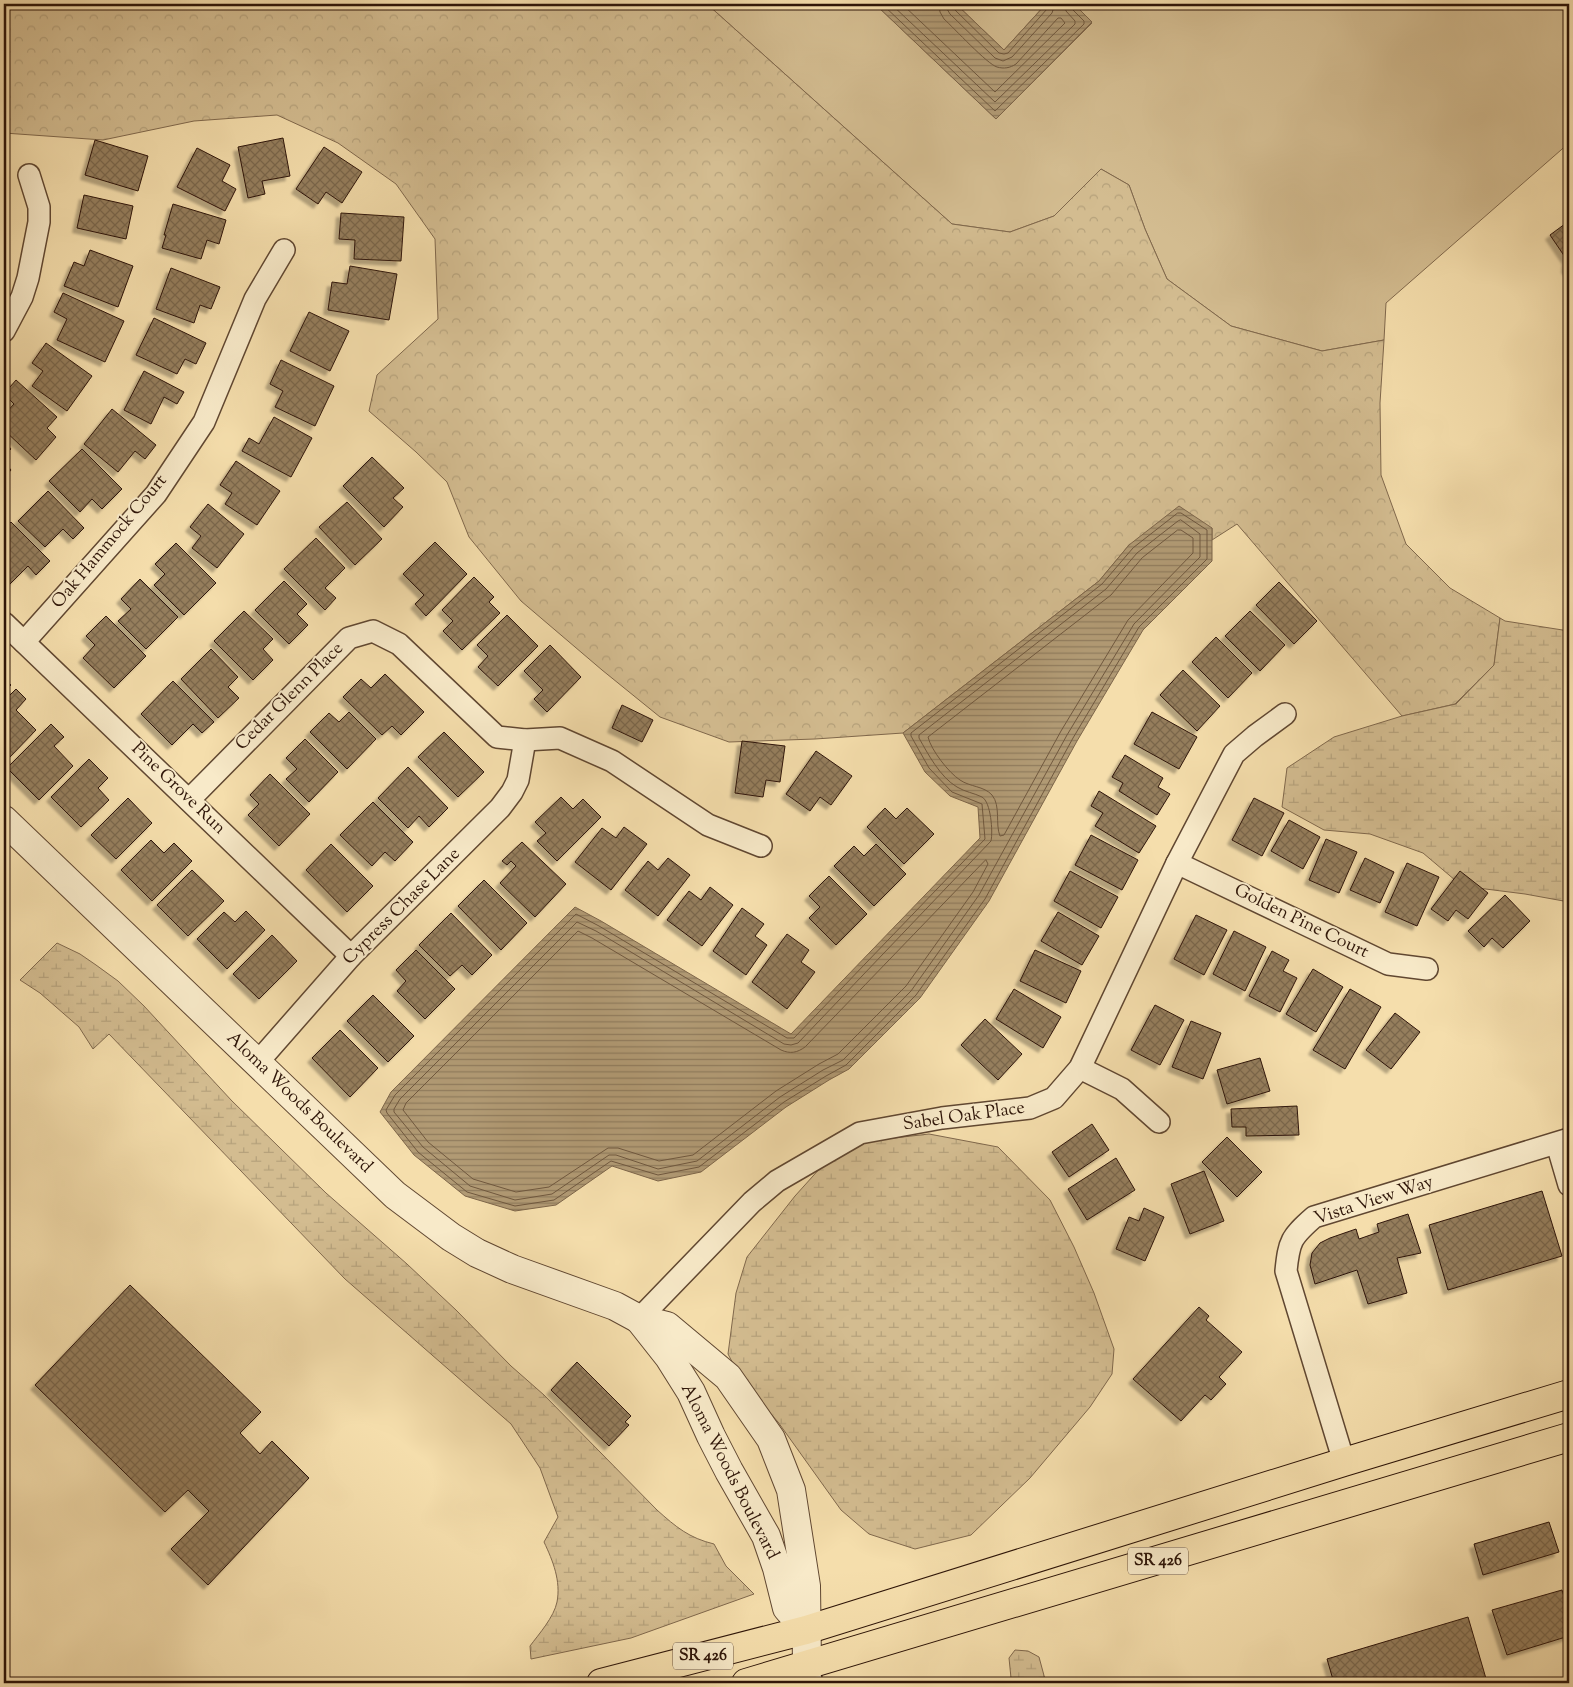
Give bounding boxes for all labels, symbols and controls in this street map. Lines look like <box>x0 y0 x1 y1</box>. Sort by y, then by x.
street label: Oak Hammock Court <box>46 469 174 615</box>
street label: Cedar Glenn Place <box>230 637 350 757</box>
street label: Pine Grove Run <box>125 737 232 841</box>
street label: Cypress Chase Lane <box>337 842 467 972</box>
street label: Golden Pine Court <box>1229 878 1373 966</box>
street label: Aloma Woods Boulevard <box>220 1026 378 1180</box>
street label: Sabel Oak Place <box>901 1096 1027 1138</box>
street label: Vista View Way <box>1311 1170 1437 1232</box>
street label: Aloma Woods Boulevard <box>673 1380 785 1564</box>
road number: SR 426 <box>1128 1548 1188 1574</box>
road number: SR 426 <box>673 1642 733 1670</box>

